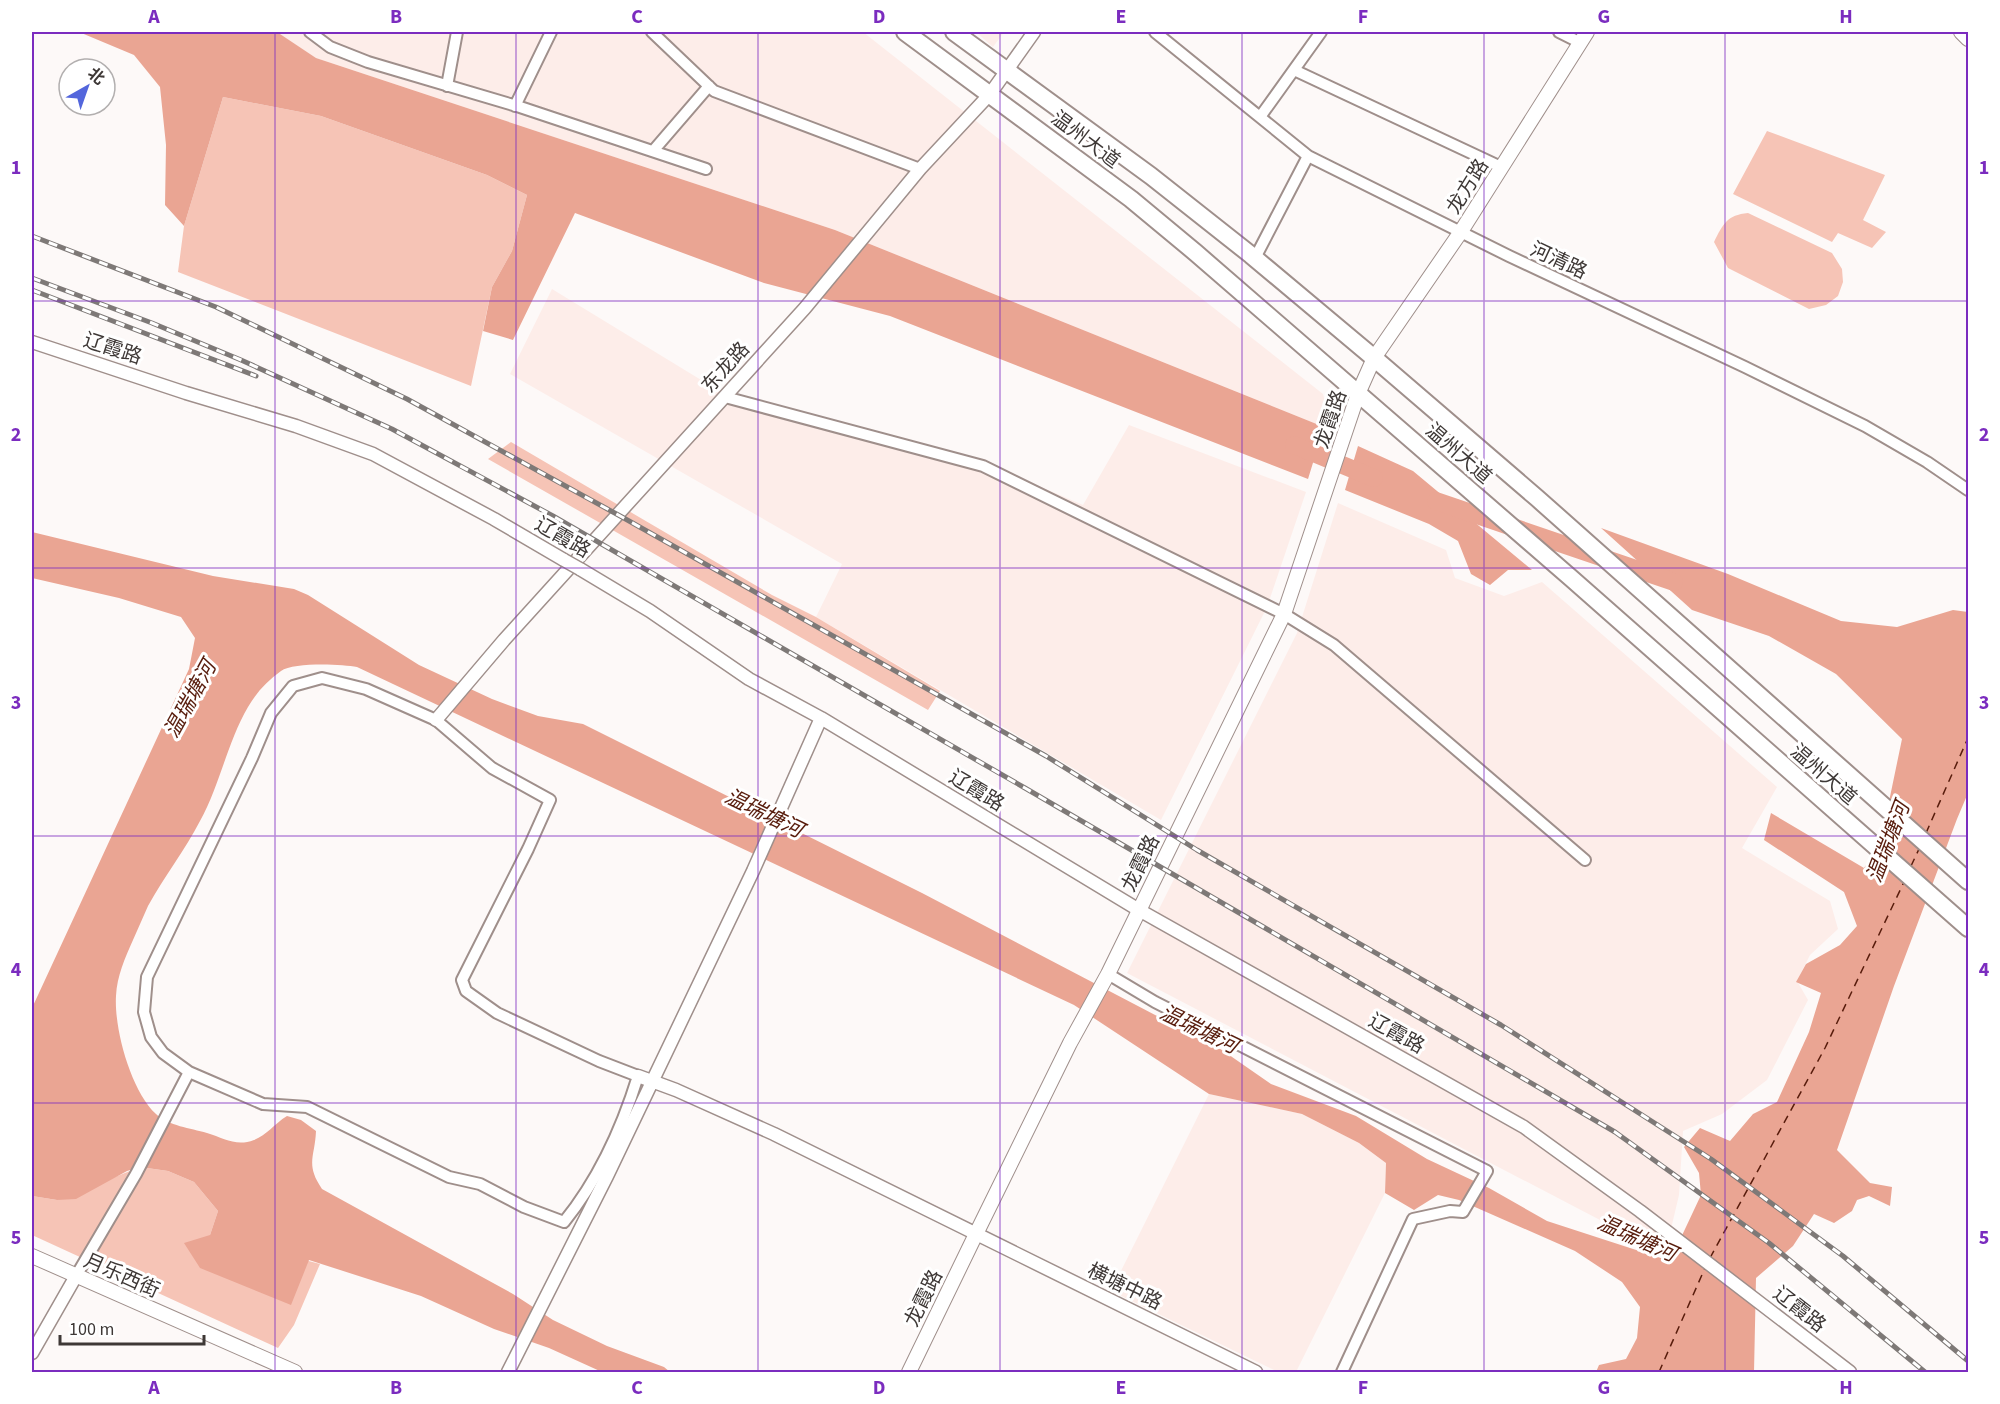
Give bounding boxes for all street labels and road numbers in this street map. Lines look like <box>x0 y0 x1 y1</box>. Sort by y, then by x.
street label: 温州大道 <box>1045 105 1126 175</box>
street label: 龙方路 <box>1440 154 1496 219</box>
street label: 河清路 <box>1525 236 1592 286</box>
street label: 辽霞路 <box>80 326 146 372</box>
street label: 东龙路 <box>695 336 756 399</box>
street label: 龙霞路 <box>1308 386 1354 452</box>
street label: 温州大道 <box>1419 417 1498 491</box>
street label: 辽霞路 <box>530 511 595 565</box>
street label: 温州大道 <box>1784 738 1863 812</box>
street label: 辽霞路 <box>944 763 1009 818</box>
street label: 龙霞路 <box>1115 830 1167 897</box>
street label: 辽霞路 <box>1363 1007 1430 1061</box>
street label: 月乐西街 <box>79 1247 164 1305</box>
street label: 横塘中路 <box>1082 1257 1167 1317</box>
street label: 龙霞路 <box>898 1265 950 1332</box>
street label: 辽霞路 <box>1767 1280 1832 1339</box>

